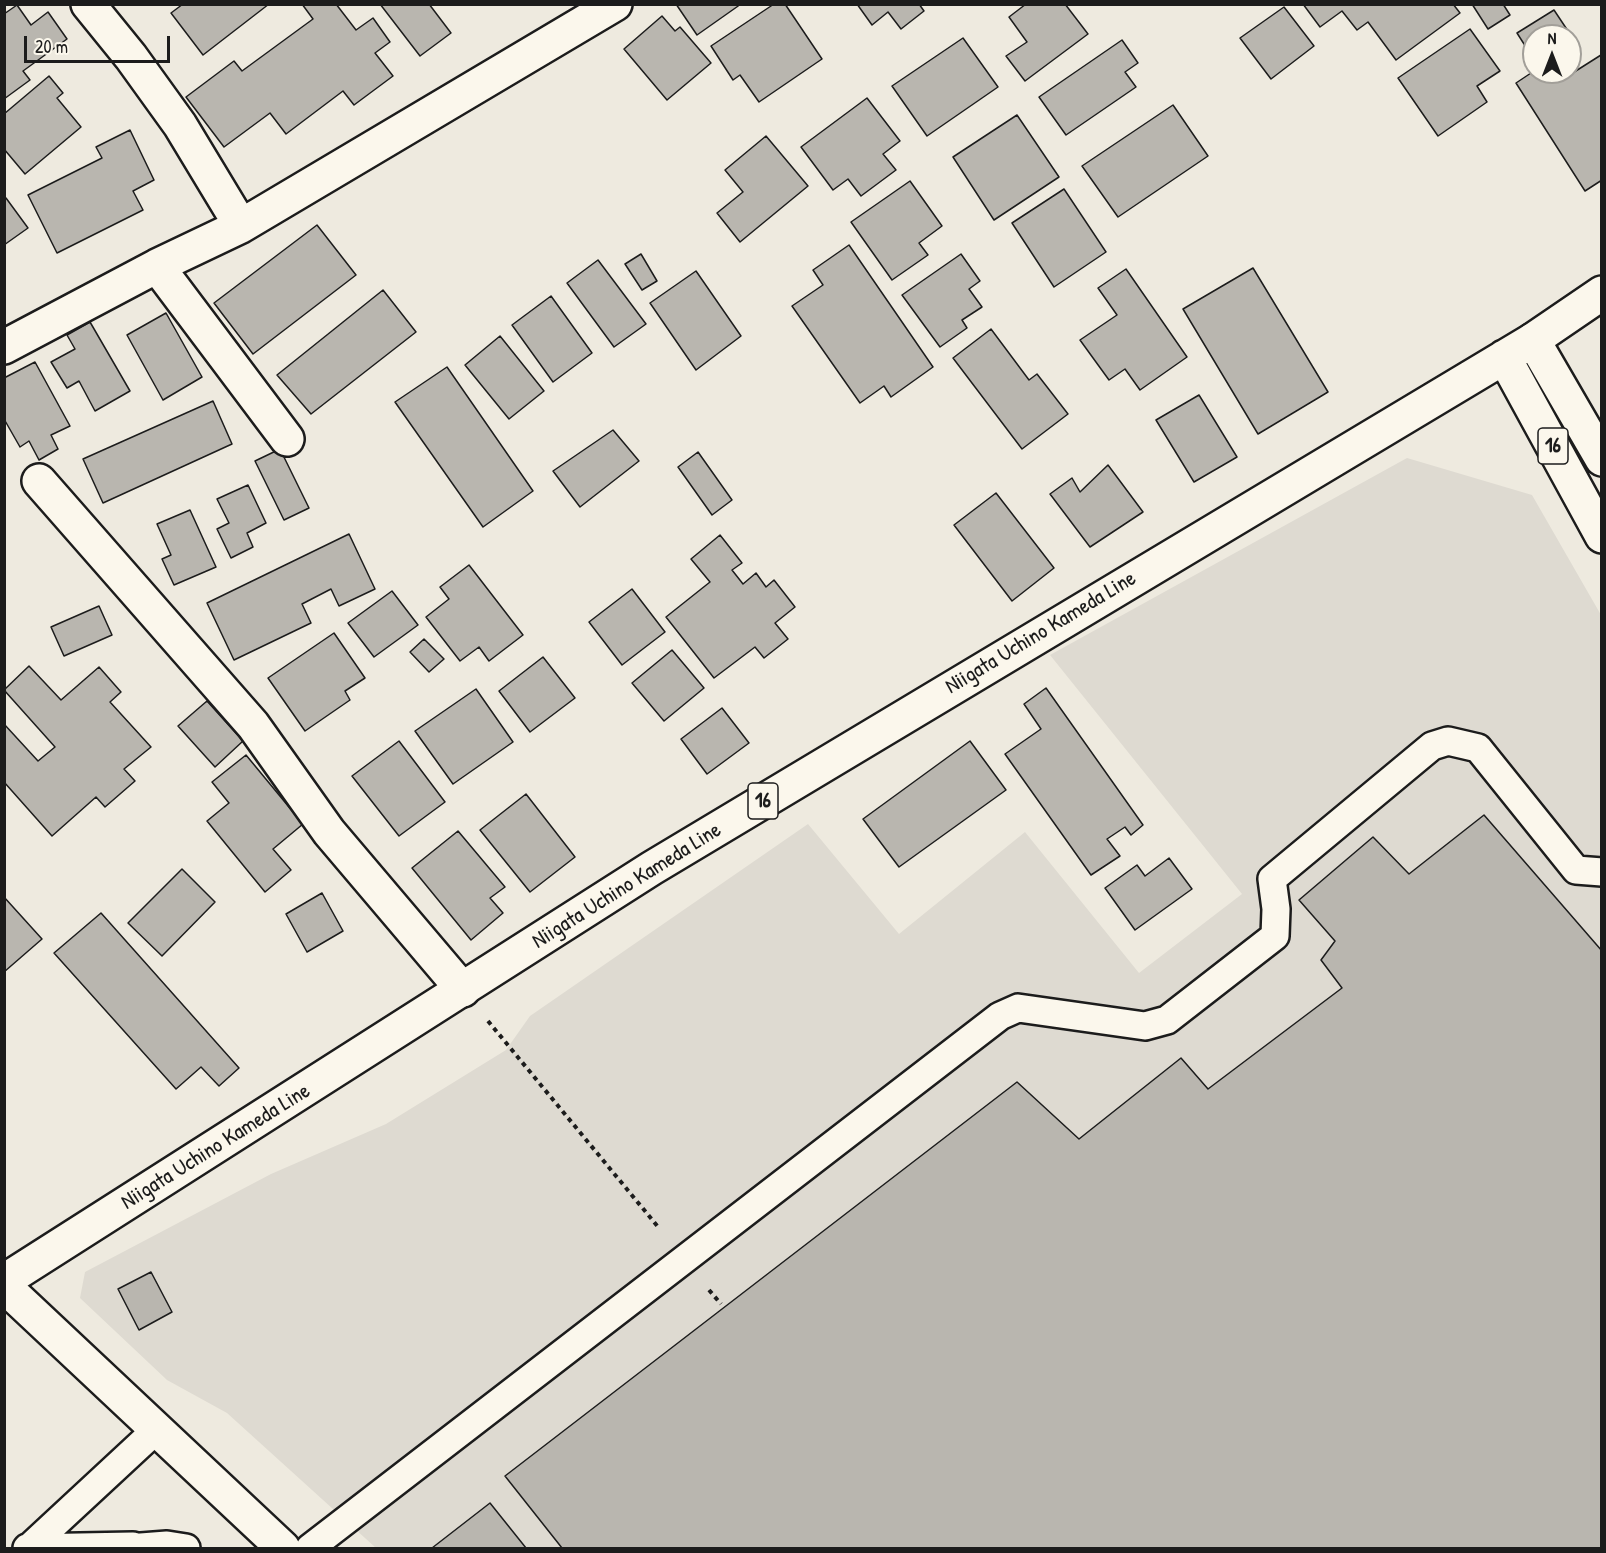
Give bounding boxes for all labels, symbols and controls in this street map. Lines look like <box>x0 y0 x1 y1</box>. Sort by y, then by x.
scale bar <box>27 24 172 62</box>
north arrow <box>1522 24 1582 84</box>
text: N <box>1548 27 1556 49</box>
text: 20 m <box>35 34 68 59</box>
road number: 16 <box>1538 428 1568 464</box>
street label: Niigata Uchino Kameda Line <box>941 566 1141 700</box>
road number: 16 <box>748 783 778 819</box>
street label: Niigata Uchino Kameda Line <box>528 817 726 955</box>
street label: Niigata Uchino Kameda Line <box>117 1078 315 1216</box>

